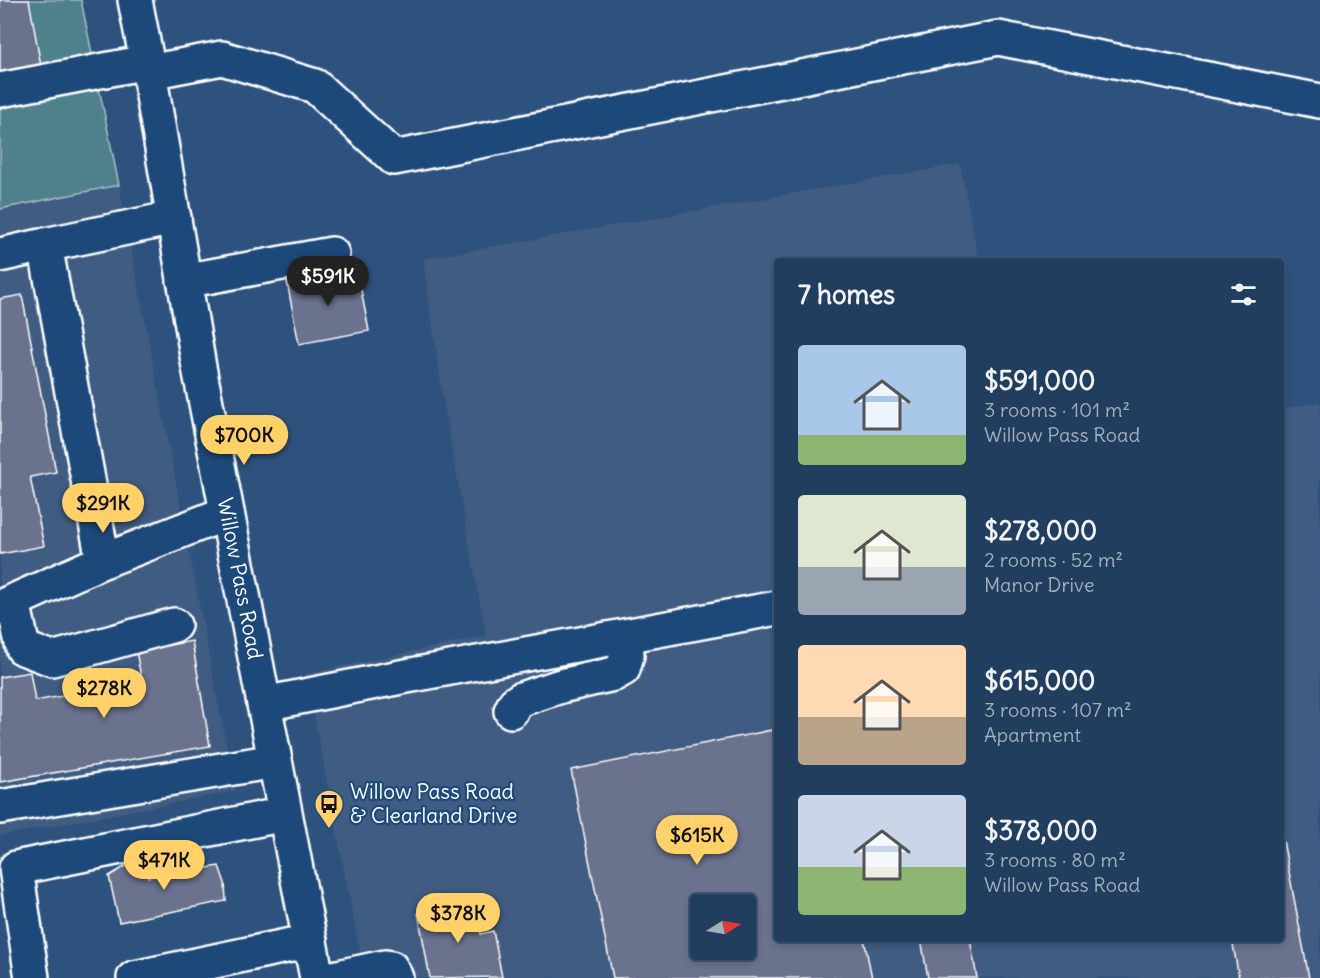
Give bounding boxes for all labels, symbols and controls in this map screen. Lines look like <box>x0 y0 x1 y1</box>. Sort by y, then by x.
pin: $591K <box>286 256 370 307</box>
text: $591K <box>301 263 355 288</box>
text: 7 homes <box>798 278 895 311</box>
icon: filters <box>1227 278 1260 311</box>
text: $591,000 <box>984 364 1095 397</box>
icon: home <box>846 369 918 441</box>
text: 3 rooms · 101 m² <box>984 397 1130 422</box>
pin: $700K <box>202 415 286 466</box>
text: $700K <box>214 422 274 447</box>
text: Willow Pass Road <box>984 422 1140 447</box>
pin: $291K <box>61 483 145 534</box>
text: $291K <box>76 490 130 515</box>
street label: Willow Pass Road <box>212 495 269 662</box>
text: $278,000 <box>984 514 1097 547</box>
icon: home <box>846 519 918 591</box>
text: 2 rooms · 52 m² <box>984 547 1123 572</box>
text: Manor Drive <box>984 572 1095 597</box>
text: $615,000 <box>984 664 1095 697</box>
pin: $278K <box>62 668 146 719</box>
icon: home <box>846 669 918 741</box>
text: $278K <box>76 675 132 700</box>
text: 3 rooms · 107 m² <box>984 697 1132 722</box>
text: Apartment <box>984 722 1081 747</box>
place label: Willow Pass Road & Clearland Drive <box>350 778 517 829</box>
bus stop icon: Willow Pass Road & Clearland Drive <box>313 788 345 830</box>
text: $378,000 <box>984 814 1098 847</box>
pin: $615K <box>655 815 739 866</box>
icon: home <box>846 819 918 891</box>
text: $615K <box>670 822 724 847</box>
pin: $471K <box>122 840 206 891</box>
text: $471K <box>138 847 190 872</box>
text: 3 rooms · 80 m² <box>984 847 1126 872</box>
text: Willow Pass Road <box>984 872 1140 897</box>
pin: $378K <box>416 893 500 944</box>
north arrow <box>690 894 756 960</box>
map controls <box>690 894 756 960</box>
text: $378K <box>430 900 486 925</box>

